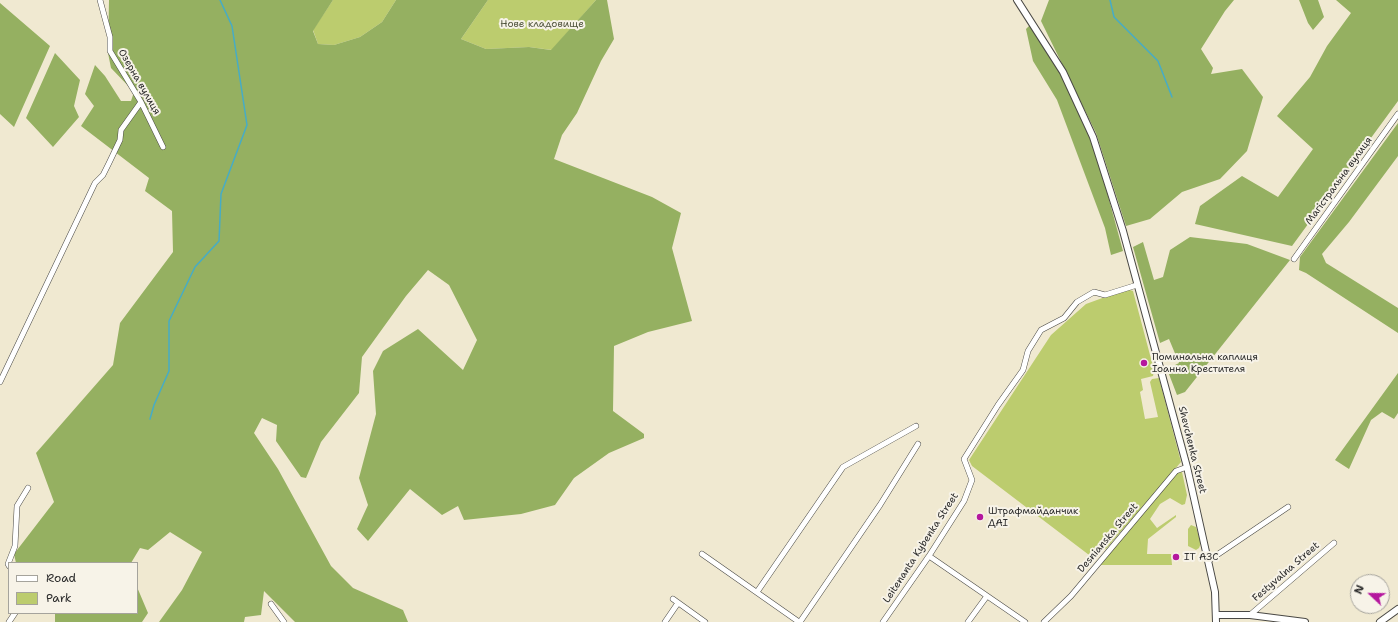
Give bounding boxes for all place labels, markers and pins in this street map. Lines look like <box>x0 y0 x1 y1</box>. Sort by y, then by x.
place label: Поминальна каплиця Іоанна Крестителя <box>1152 351 1258 374</box>
marker: Поминальна каплиця Іоанна Крестителя <box>1139 358 1149 368</box>
place label: Штрафмайданчик ДАІ <box>988 505 1078 528</box>
marker: Штрафмайданчик ДАІ <box>975 512 985 522</box>
place label: ІТ АЗС <box>1184 551 1218 563</box>
marker: ІТ АЗС <box>1171 552 1181 562</box>

